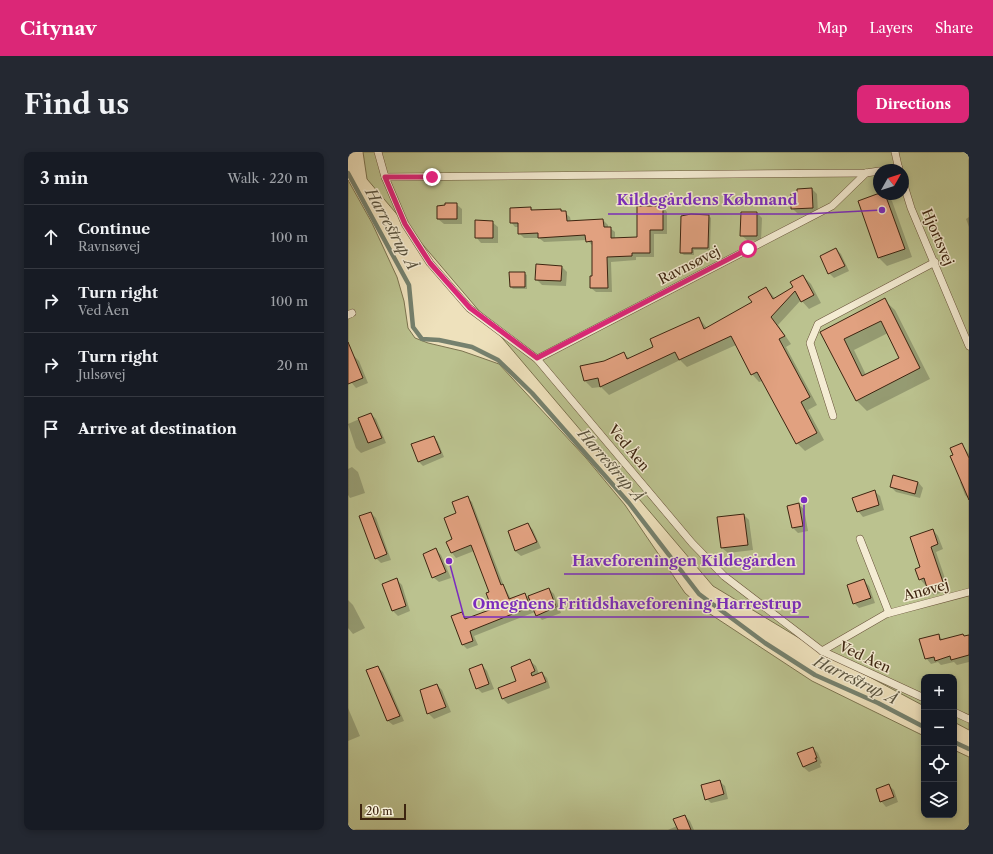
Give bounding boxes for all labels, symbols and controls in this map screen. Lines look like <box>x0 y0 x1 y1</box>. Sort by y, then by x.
text: Citynav <box>20 17 97 40</box>
text: Map <box>817 19 847 37</box>
text: Layers <box>869 19 913 37</box>
text: Share <box>935 19 973 37</box>
button: Directions <box>857 85 969 123</box>
text: Find us <box>24 87 129 121</box>
north arrow <box>873 164 909 200</box>
text: 3 min <box>40 168 89 188</box>
route end <box>423 168 441 186</box>
text: Walk · 220 m <box>228 170 308 186</box>
water label: Harrestrup Å <box>361 184 422 274</box>
callout: Kildegårdens Købmand <box>608 187 805 214</box>
text: Kildegårdens Købmand <box>616 190 798 209</box>
street label: Hjortsvej <box>918 206 958 268</box>
text: Continue <box>78 219 150 238</box>
icon: ahead <box>40 226 62 248</box>
text: 100 m <box>270 229 308 245</box>
text: Ravnsøvej <box>78 238 140 254</box>
route start <box>739 240 757 258</box>
street label: Ravnsøvej <box>655 242 723 288</box>
text: Turn right <box>78 283 158 302</box>
icon: right <box>40 290 62 312</box>
text: 100 m <box>270 293 308 309</box>
text: Ved Åen <box>78 302 129 318</box>
text: Turn right <box>78 347 158 366</box>
icon: right <box>40 354 62 376</box>
text: 20 m <box>277 357 308 373</box>
text: Julsøvej <box>78 366 125 382</box>
icon: arrive <box>40 418 62 440</box>
text: Arrive at destination <box>78 419 237 438</box>
street label: Ved Åen <box>604 420 655 475</box>
water label: Harrestrup Å <box>573 424 648 506</box>
callout: Haveforeningen Kildegården <box>564 547 804 574</box>
text: Haveforeningen Kildegården <box>572 551 797 570</box>
street label: Anøvej <box>900 575 951 605</box>
callout: Omegnens Fritidshaveforening Harrestrup <box>464 590 809 617</box>
text: Omegnens Fritidshaveforening Harrestrup <box>472 594 802 613</box>
street label: Ved Åen <box>835 636 894 677</box>
water label: Harrestrup Å <box>810 651 901 709</box>
map controls <box>921 674 957 818</box>
button: + <box>921 674 957 710</box>
button: − <box>921 710 957 746</box>
button: locate <box>921 746 957 782</box>
button: layers <box>921 782 957 818</box>
scale bar <box>360 802 406 821</box>
text: 20 m <box>366 804 392 818</box>

